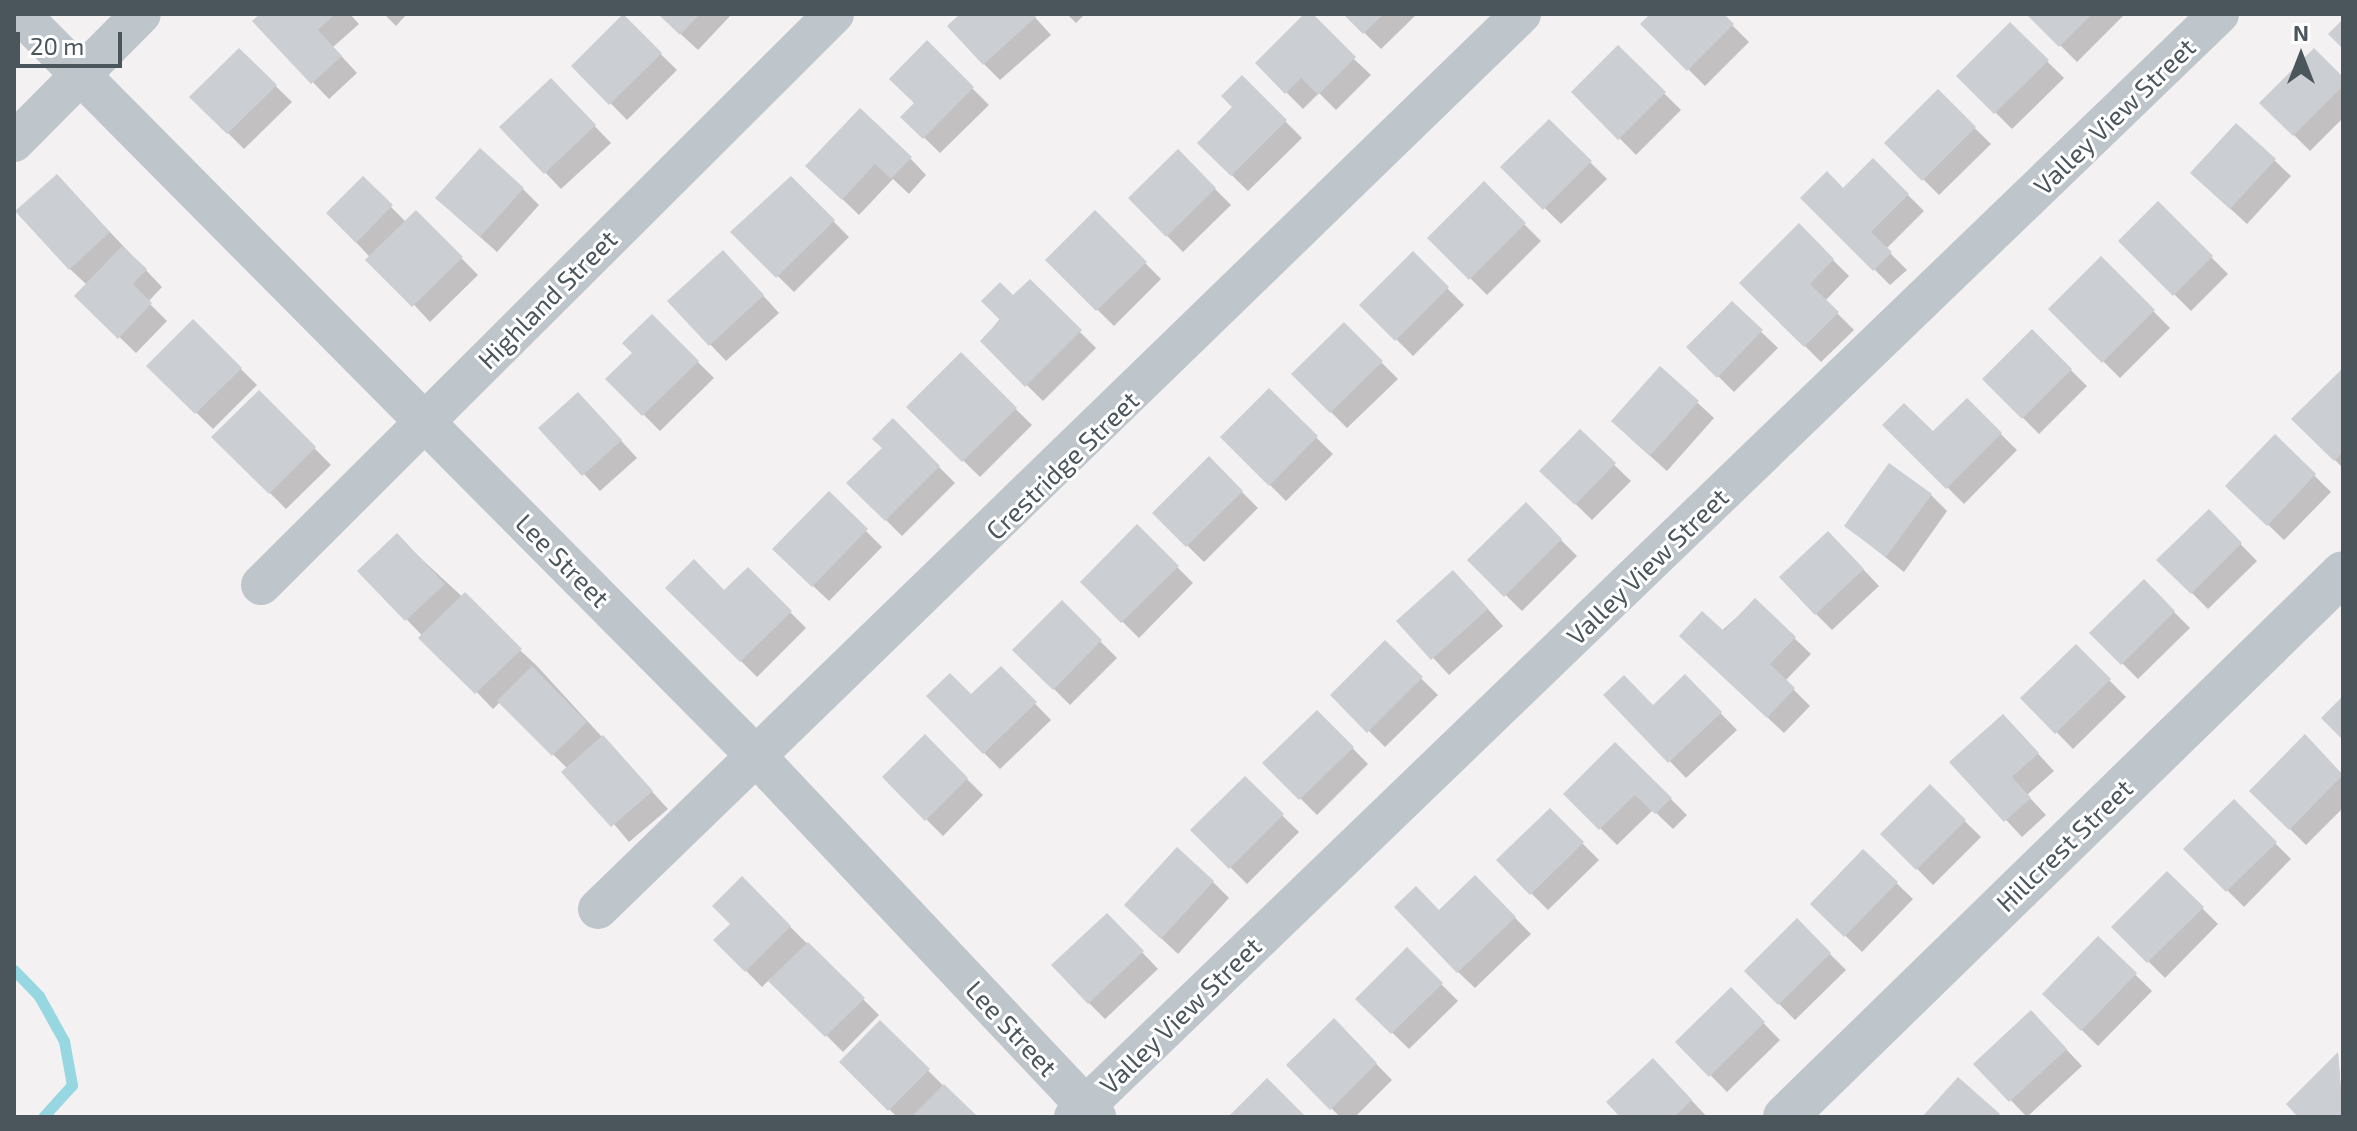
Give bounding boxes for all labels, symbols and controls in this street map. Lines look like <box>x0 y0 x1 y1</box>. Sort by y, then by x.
scale bar <box>20 16 126 66</box>
north arrow <box>2261 16 2341 96</box>
text: N <box>2293 19 2309 45</box>
street label: Valley View Street <box>2026 30 2202 202</box>
text: 20 m <box>30 31 84 60</box>
street label: Highland Street <box>471 223 623 375</box>
street label: Crestridge Street <box>979 384 1145 546</box>
street label: Valley View Street <box>1559 480 1735 652</box>
street label: Lee Street <box>510 507 616 613</box>
street label: Hillcrest Street <box>1989 772 2139 918</box>
street label: Valley View Street <box>1092 929 1268 1101</box>
street label: Lee Street <box>960 974 1064 1082</box>

